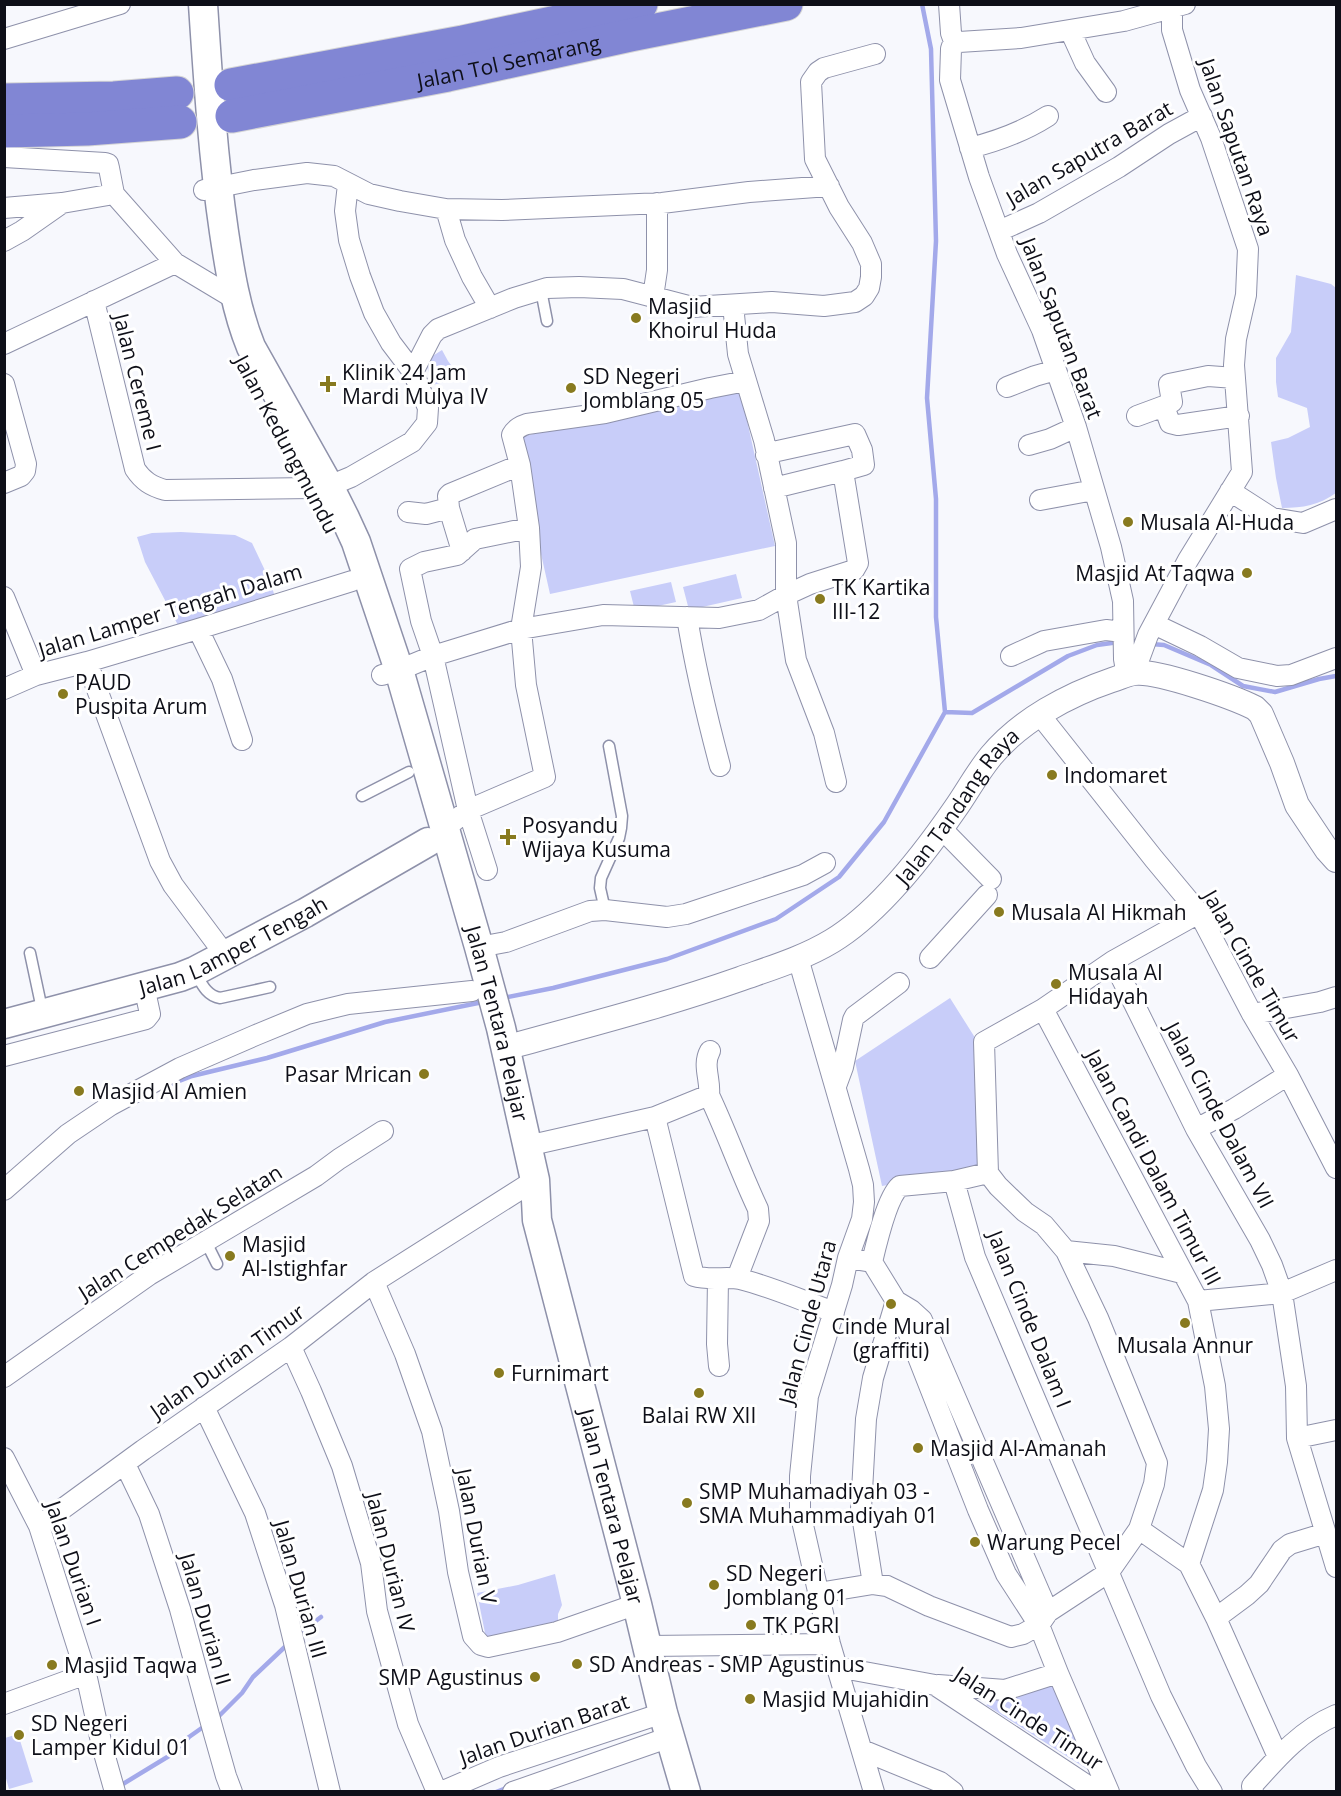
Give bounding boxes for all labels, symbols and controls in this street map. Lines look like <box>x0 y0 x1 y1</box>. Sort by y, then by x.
street label: Jalan Tol Semarang <box>413 28 603 95</box>
street label: Jalan Saputan Raya <box>1193 53 1280 239</box>
street label: Jalan Saputra Barat <box>999 94 1177 213</box>
street label: Jalan Saputan Barat <box>1014 231 1109 423</box>
place label: Masjid Khoirul Huda <box>648 292 777 344</box>
street label: Jalan Cereme I <box>107 308 169 454</box>
marker: Masjid Khoirul Huda <box>629 311 643 325</box>
street label: Jalan Kedungmundu <box>227 348 346 538</box>
place label: Klinik 24 Jam Mardi Mulya IV <box>342 358 488 410</box>
place label: SD Negeri Jomblang 05 <box>581 362 704 414</box>
marker: Klinik 24 Jam Mardi Mulya IV <box>319 375 337 393</box>
marker: SD Negeri Jomblang 05 <box>564 381 578 395</box>
place label: Musala Al-Huda <box>1140 508 1294 536</box>
marker: Musala Al-Huda <box>1121 515 1135 529</box>
street label: Jalan Lamper Tengah Dalam <box>33 557 305 664</box>
place label: Masjid At Taqwa <box>1075 559 1235 587</box>
marker: Masjid At Taqwa <box>1240 566 1254 580</box>
place label: TK Kartika III-12 <box>832 573 930 625</box>
marker: TK Kartika III-12 <box>813 592 827 606</box>
place label: PAUD Puspita Arum <box>75 668 207 720</box>
marker: PAUD Puspita Arum <box>56 687 70 701</box>
street label: Jalan Tandang Raya <box>888 721 1025 892</box>
place label: Indomaret <box>1064 761 1167 789</box>
marker: Indomaret <box>1045 768 1059 782</box>
place label: Posyandu Wijaya Kusuma <box>522 811 671 863</box>
marker: Posyandu Wijaya Kusuma <box>499 828 517 846</box>
street label: Jalan Cinde Timur <box>1196 883 1307 1048</box>
street label: Jalan Lamper Tengah <box>134 889 332 1002</box>
place label: Musala Al Hikmah <box>1011 898 1187 926</box>
marker: Musala Al Hikmah <box>992 905 1006 919</box>
street label: Jalan Tentara Pelajar <box>459 920 536 1124</box>
place label: Musala Al Hidayah <box>1068 958 1162 1010</box>
marker: Musala Al Hidayah <box>1049 977 1063 991</box>
street label: Jalan Cinde Dalam VII <box>1158 1015 1281 1213</box>
street label: Jalan Candi Dalam Timur III <box>1079 1042 1228 1290</box>
place label: Pasar Mrican <box>285 1060 412 1088</box>
marker: Pasar Mrican <box>417 1067 431 1081</box>
place label: Masjid Al Amien <box>91 1077 247 1105</box>
marker: Masjid Al Amien <box>72 1084 86 1098</box>
street label: Jalan Cempedak Selatan <box>71 1158 287 1307</box>
street label: Jalan Cinde Dalam I <box>981 1224 1078 1412</box>
place label: Masjid Al-Istighfar <box>242 1230 348 1282</box>
street label: Jalan Cinde Utara <box>771 1237 842 1409</box>
marker: Masjid Al-Istighfar <box>223 1249 237 1263</box>
street label: Jalan Durian Timur <box>143 1297 310 1426</box>
marker: Cinde Mural (graffiti) <box>884 1297 898 1311</box>
place label: Cinde Mural (graffiti) <box>832 1312 950 1364</box>
marker: Musala Annur <box>1178 1316 1192 1330</box>
place label: Musala Annur <box>1117 1331 1254 1359</box>
place label: Furnimart <box>511 1359 609 1387</box>
marker: Furnimart <box>492 1366 506 1380</box>
marker: Balai RW XII <box>692 1386 706 1400</box>
place label: Balai RW XII <box>642 1401 756 1429</box>
street label: Jalan Tentara Pelajar <box>572 1404 651 1607</box>
place label: Masjid Al-Amanah <box>930 1434 1107 1462</box>
marker: Masjid Al-Amanah <box>911 1441 925 1455</box>
street label: Jalan Durian V <box>450 1464 504 1606</box>
place label: SMP Muhamadiyah 03 - SMA Muhammadiyah 01 <box>699 1477 938 1529</box>
street label: Jalan Durian IV <box>360 1487 422 1635</box>
street label: Jalan Durian I <box>39 1495 108 1629</box>
marker: SMP Muhamadiyah 03 - SMA Muhammadiyah 01 <box>680 1496 694 1510</box>
street label: Jalan Durian III <box>267 1515 334 1661</box>
place label: Warung Pecel <box>987 1528 1121 1556</box>
marker: Warung Pecel <box>968 1535 982 1549</box>
street label: Jalan Durian II <box>173 1548 238 1688</box>
place label: SD Negeri Jomblang 01 <box>724 1559 847 1611</box>
marker: SD Negeri Jomblang 01 <box>707 1578 721 1592</box>
place label: TK PGRI <box>763 1611 840 1639</box>
marker: TK PGRI <box>744 1618 758 1632</box>
place label: SD Andreas - SMP Agustinus <box>589 1650 865 1678</box>
place label: Masjid Taqwa <box>64 1651 198 1679</box>
marker: SD Andreas - SMP Agustinus <box>570 1657 584 1671</box>
marker: Masjid Taqwa <box>45 1658 59 1672</box>
street label: Jalan Cinde Timur <box>948 1658 1109 1777</box>
place label: SMP Agustinus <box>378 1663 523 1691</box>
marker: SMP Agustinus <box>528 1670 542 1684</box>
place label: Masjid Mujahidin <box>762 1685 929 1713</box>
street label: Jalan Durian Barat <box>454 1687 633 1772</box>
marker: Masjid Mujahidin <box>743 1692 757 1706</box>
place label: SD Negeri Lamper Kidul 01 <box>31 1709 190 1761</box>
marker: SD Negeri Lamper Kidul 01 <box>12 1728 26 1742</box>

